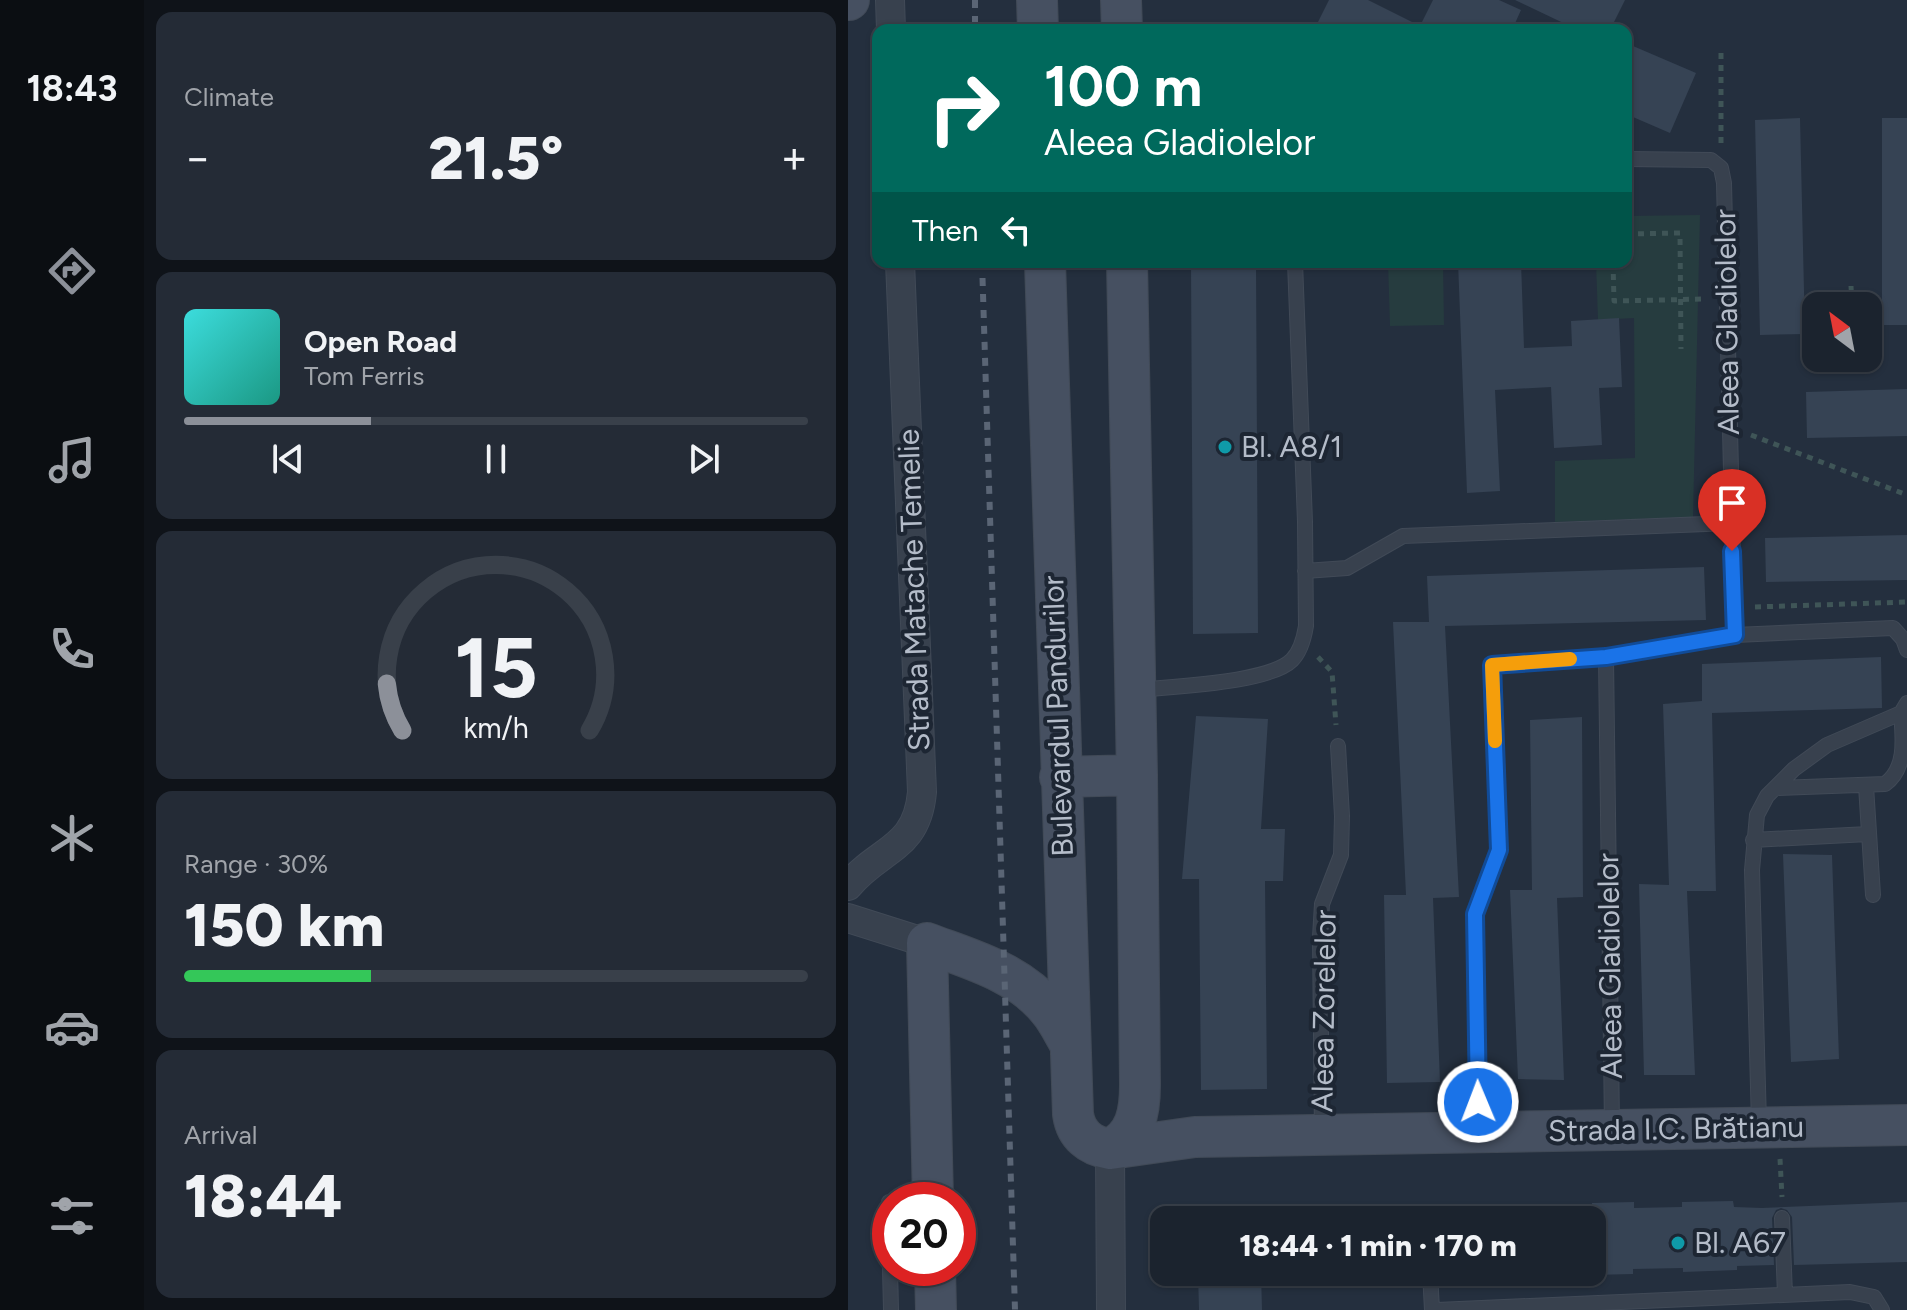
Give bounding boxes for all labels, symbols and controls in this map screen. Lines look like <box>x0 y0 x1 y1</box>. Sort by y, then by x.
text: 100 m <box>1044 53 1202 120</box>
icon: right <box>912 56 1016 160</box>
text: 18:43 <box>27 67 117 110</box>
text: Climate <box>184 81 274 113</box>
text: Aleea Gladiolelor <box>1044 121 1315 164</box>
text: 21.5° <box>429 122 563 194</box>
text: − <box>184 131 211 184</box>
text: + <box>781 131 808 184</box>
icon: left <box>994 208 1038 252</box>
street label: Aleea Gladiolelor <box>1706 209 1747 435</box>
text: Then <box>912 212 978 249</box>
icon: directions <box>44 243 100 299</box>
north arrow <box>1802 292 1882 372</box>
map controls <box>1802 292 1882 372</box>
text: Open Road <box>304 323 457 360</box>
text: Tom Ferris <box>304 360 424 392</box>
street label: Strada Matache Temelie <box>889 428 938 752</box>
place label: Bl. A8/1 <box>1241 428 1342 465</box>
icon: music <box>44 432 100 488</box>
icon: previous <box>266 437 310 481</box>
icon: pause <box>474 437 518 481</box>
icon: next <box>682 437 726 481</box>
marker: Bl. A8/1 <box>1216 438 1234 456</box>
pin <box>1698 469 1766 551</box>
icon: arrive <box>1710 481 1754 525</box>
street label: Bulevardul Pandurilor <box>1034 575 1081 857</box>
text: 15 <box>454 618 538 718</box>
icon: phone <box>44 621 100 677</box>
text: km/h <box>463 711 529 745</box>
icon: climate <box>44 810 100 866</box>
text: Range · 30% <box>184 848 328 880</box>
street label: Aleea Gladiolelor <box>1589 853 1630 1079</box>
text: 150 km <box>184 889 384 961</box>
street label: Aleea Zorelelor <box>1303 909 1344 1113</box>
icon: car <box>44 999 100 1055</box>
position arrow <box>1436 1060 1520 1144</box>
street label: Strada I.C. Brătianu <box>1548 1108 1804 1149</box>
text: Arrival <box>184 1119 257 1151</box>
text: 18:44 <box>184 1160 342 1232</box>
speed limit sign: 20 <box>872 1182 976 1286</box>
icon: filters <box>44 1188 100 1244</box>
place label: Bl. A67 <box>1694 1224 1786 1261</box>
text: 18:44 · 1 min · 170 m <box>1239 1227 1517 1264</box>
marker: Bl. A67 <box>1669 1234 1687 1252</box>

